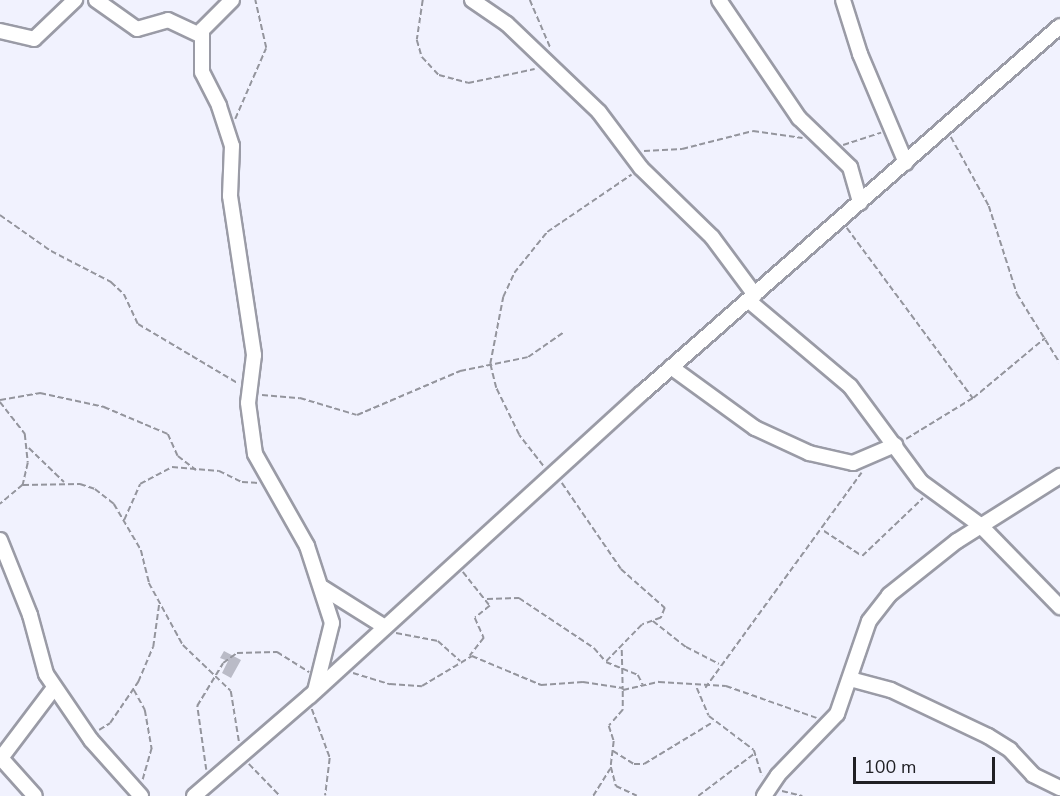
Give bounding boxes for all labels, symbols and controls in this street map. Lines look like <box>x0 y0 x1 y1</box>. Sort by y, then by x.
scale bar <box>856 745 998 783</box>
text: 100 m <box>864 755 916 779</box>

